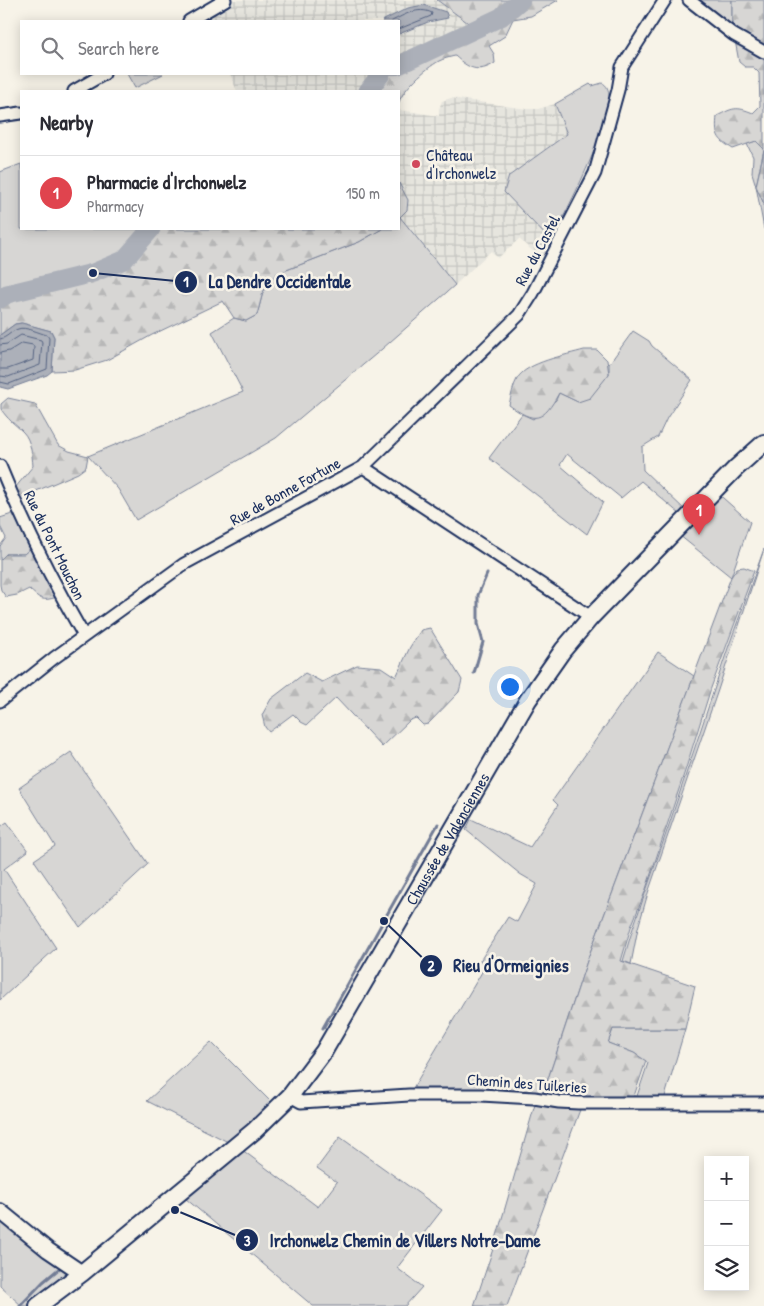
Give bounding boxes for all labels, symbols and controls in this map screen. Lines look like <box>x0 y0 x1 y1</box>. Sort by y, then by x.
search box <box>20 20 400 75</box>
icon: search <box>38 34 66 62</box>
text: Search here <box>78 35 159 61</box>
text: Nearby <box>40 108 93 137</box>
place label: Château d'Irchonwelz <box>426 144 496 184</box>
marker: Château d'Irchonwelz <box>410 158 422 170</box>
text: Pharmacie d'Irchonwelz <box>87 169 246 195</box>
text: 1 <box>53 182 59 204</box>
text: 150 m <box>346 182 380 204</box>
text: Pharmacy <box>87 195 144 217</box>
street label: Rue du Castel <box>509 210 565 289</box>
callout: La Dendre Occidentale <box>173 265 361 298</box>
text: La Dendre Occidentale <box>209 269 352 294</box>
text: 1 <box>183 271 189 292</box>
street label: Rue de Bonne Fortune <box>226 451 345 530</box>
street label: Rue du Pont Mouchon <box>19 486 91 604</box>
pin: 1 <box>683 494 715 535</box>
your location <box>497 674 523 700</box>
street label: Chaussée de Valenciennes <box>400 769 494 909</box>
callout: Rieu d'Ormeignies <box>419 949 579 982</box>
text: Rieu d'Ormeignies <box>453 953 569 979</box>
text: 2 <box>427 955 435 976</box>
street label: Chemin des Tuileries <box>466 1068 588 1098</box>
map controls <box>704 1156 749 1291</box>
button: + <box>704 1156 749 1201</box>
button: − <box>704 1201 749 1246</box>
callout: Irchonwelz Chemin de Villers Notre-Dame <box>235 1224 551 1257</box>
text: Irchonwelz Chemin de Villers Notre-Dame <box>269 1228 541 1253</box>
text: 3 <box>244 1230 251 1251</box>
button: layers <box>704 1246 749 1291</box>

